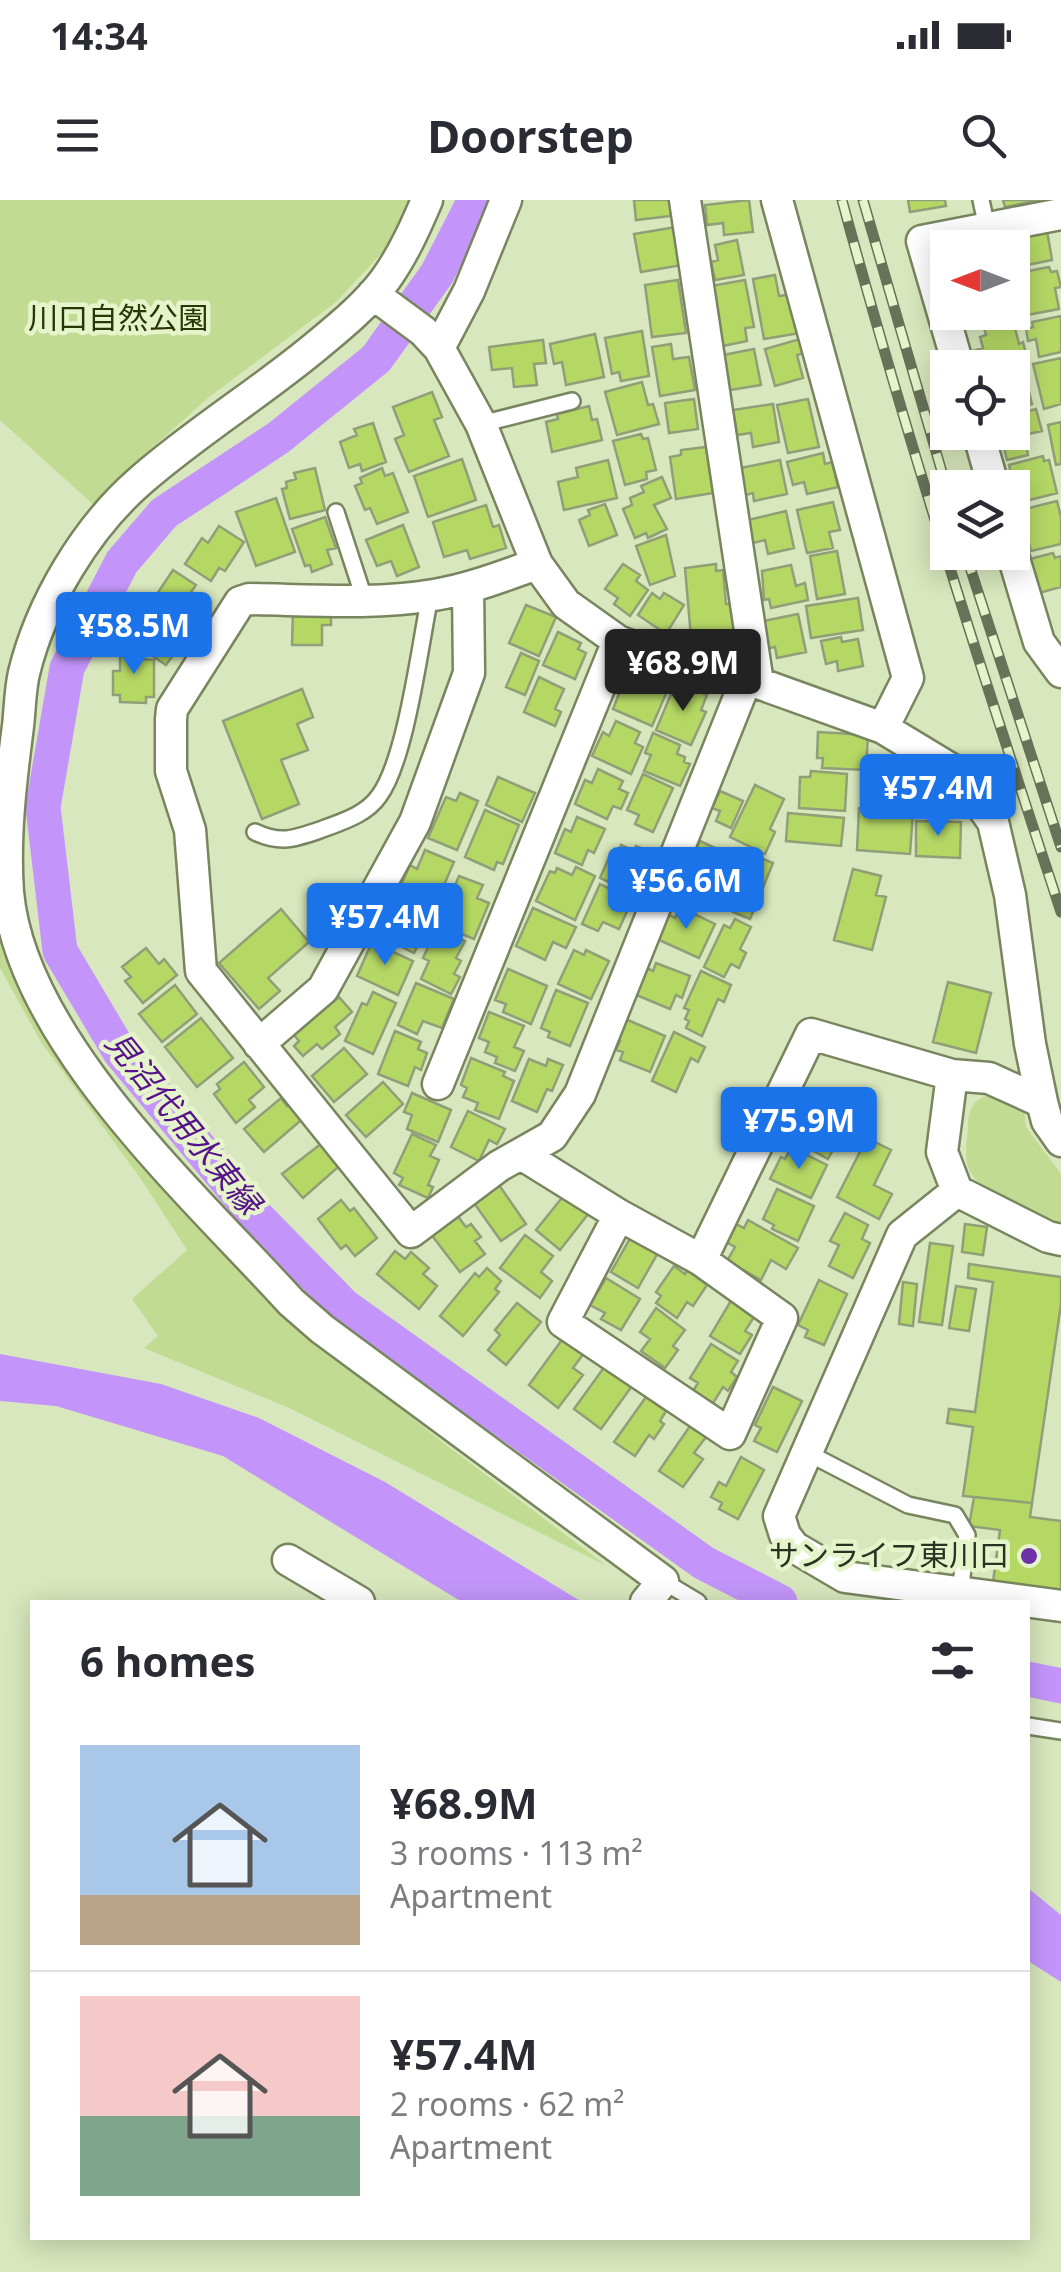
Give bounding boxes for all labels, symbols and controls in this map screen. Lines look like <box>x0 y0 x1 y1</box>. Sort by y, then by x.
text: 14:34 <box>50 9 148 61</box>
text: Doorstep <box>427 105 634 166</box>
icon: menu <box>50 108 105 163</box>
icon: search <box>956 108 1011 163</box>
north arrow <box>930 230 1030 330</box>
map controls <box>930 230 1030 570</box>
park label: 川口自然公園 <box>28 297 208 338</box>
button: locate <box>930 350 1030 450</box>
button: layers <box>930 470 1030 570</box>
pin: ¥58.5M <box>53 592 215 677</box>
text: ¥58.5M <box>78 603 190 646</box>
pin: ¥68.9M <box>602 629 764 714</box>
text: ¥68.9M <box>627 640 739 683</box>
pin: ¥57.4M <box>857 754 1019 839</box>
text: ¥57.4M <box>882 765 994 808</box>
pin: ¥56.6M <box>605 847 767 932</box>
text: ¥56.6M <box>630 858 742 901</box>
pin: ¥57.4M <box>304 883 466 968</box>
text: ¥57.4M <box>329 894 441 937</box>
water label: 見沼代用水東縁 <box>97 1021 273 1225</box>
pin: ¥75.9M <box>718 1087 880 1172</box>
text: ¥75.9M <box>743 1098 855 1141</box>
place label: サンライフ東川口 <box>769 1534 1009 1575</box>
marker: サンライフ東川口 <box>1018 1545 1040 1567</box>
text: 6 homes <box>80 1632 256 1689</box>
icon: filters <box>925 1633 980 1688</box>
text: ¥68.9M <box>390 1774 538 1831</box>
icon: home <box>160 1785 280 1905</box>
text: 3 rooms · 113 m² <box>390 1831 643 1874</box>
text: Apartment <box>390 1874 552 1917</box>
text: ¥57.4M <box>390 2025 538 2082</box>
icon: home <box>160 2036 280 2156</box>
text: 2 rooms · 62 m² <box>390 2082 624 2125</box>
text: Apartment <box>390 2125 552 2168</box>

